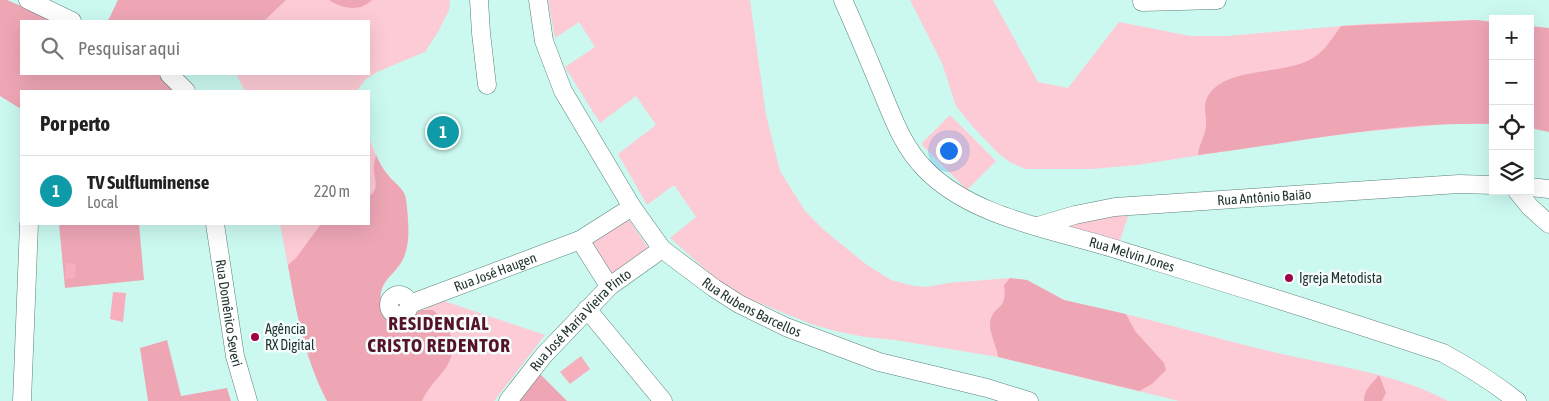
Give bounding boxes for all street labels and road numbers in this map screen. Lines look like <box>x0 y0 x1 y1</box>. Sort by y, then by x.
street label: Rua Antônio Baião <box>1217 186 1312 208</box>
street label: Rua Melvin Jones <box>1088 234 1177 275</box>
street label: Rua José Haugen <box>452 249 539 295</box>
street label: Rua Domênico Severi <box>212 258 246 368</box>
street label: Rua José Maria Vieira Pinto <box>527 266 634 374</box>
street label: Rua Rubens Barcellos <box>699 274 804 340</box>

